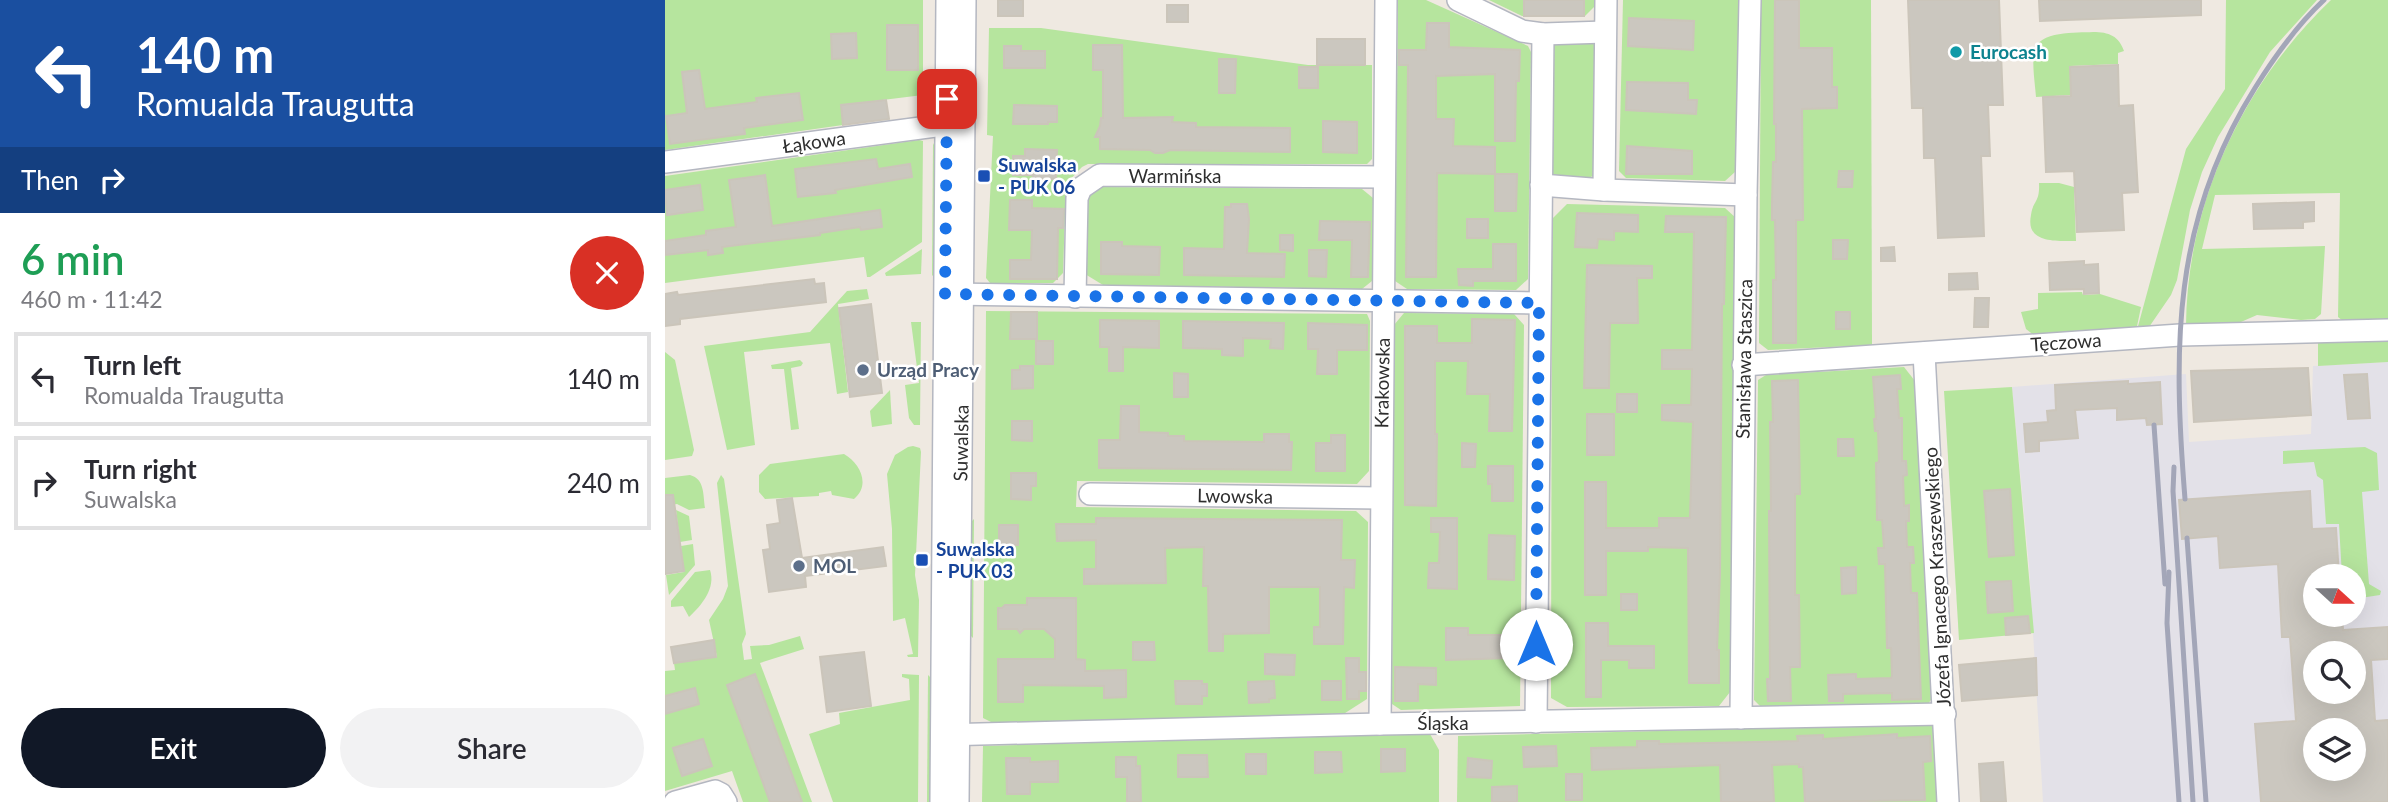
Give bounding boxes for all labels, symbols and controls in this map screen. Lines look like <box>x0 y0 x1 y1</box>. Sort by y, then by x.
text: 140 m <box>136 25 274 83</box>
icon: left <box>21 28 112 119</box>
place label: Eurocash <box>1970 40 2047 63</box>
marker: Eurocash <box>1948 44 1964 60</box>
pin <box>917 69 977 129</box>
icon: arrive <box>928 80 966 118</box>
text: Romualda Traugutta <box>136 84 415 123</box>
street label: Łąkowa <box>781 126 847 157</box>
place label: Suwalska - PUK 06 <box>998 153 1077 198</box>
icon: right <box>93 161 131 199</box>
text: Then <box>21 164 79 196</box>
street label: Warmińska <box>1128 164 1222 187</box>
marker: Suwalska - PUK 06 <box>976 168 992 184</box>
text: 6 min <box>21 234 125 284</box>
button: close <box>570 236 644 310</box>
street label: Stanisława Staszica <box>1731 279 1756 439</box>
text: 460 m · 11:42 <box>21 285 163 313</box>
street label: Tęczowa <box>2030 328 2102 355</box>
street label: Krakowska <box>1369 337 1394 429</box>
text: Turn left <box>84 349 181 381</box>
place label: Urząd Pracy <box>877 358 980 381</box>
icon: left <box>25 360 63 398</box>
marker: Urząd Pracy <box>855 362 871 378</box>
text: 140 m <box>567 363 640 395</box>
text: Romualda Traugutta <box>84 381 284 409</box>
street label: Suwalska <box>948 404 973 482</box>
street label: Józefa Ignacego Kraszewskiego <box>1918 447 1955 707</box>
text: Turn right <box>84 453 197 485</box>
icon: right <box>25 464 63 502</box>
text: 240 m <box>567 467 640 499</box>
street label: Lwowska <box>1197 483 1273 508</box>
text: Suwalska <box>84 485 177 513</box>
place label: Suwalska - PUK 03 <box>936 537 1015 582</box>
marker: Suwalska - PUK 03 <box>914 552 930 568</box>
place label: MOL <box>813 554 856 577</box>
marker: MOL <box>791 558 807 574</box>
north arrow <box>2303 564 2366 626</box>
map controls <box>2303 564 2366 781</box>
position arrow <box>1499 607 1573 681</box>
button: search <box>2303 641 2366 704</box>
button: Exit <box>21 708 326 788</box>
button: Share <box>340 708 644 788</box>
street label: Śląska <box>1417 711 1469 734</box>
button: layers <box>2303 718 2366 781</box>

